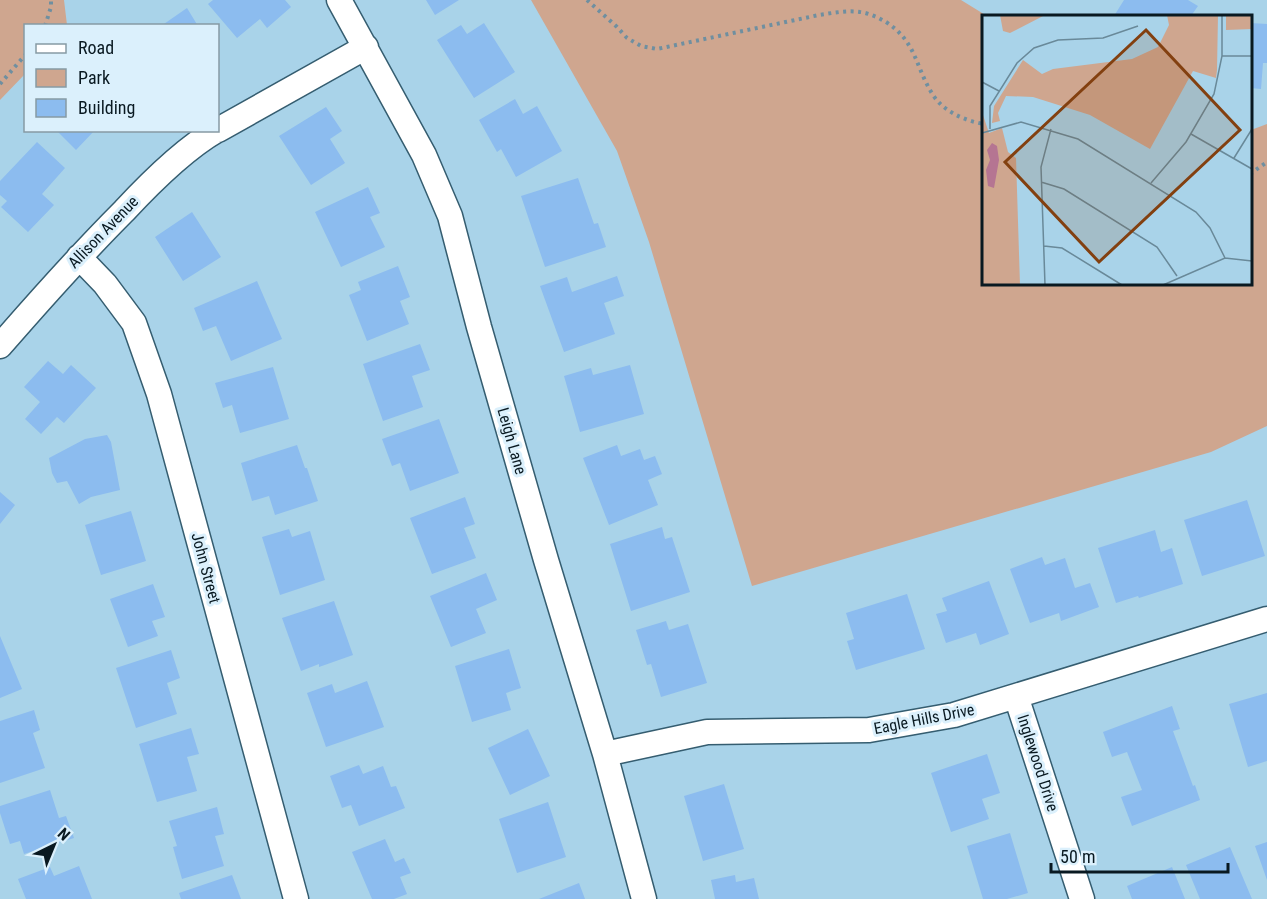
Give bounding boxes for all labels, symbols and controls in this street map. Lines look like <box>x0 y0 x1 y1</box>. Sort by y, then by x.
inset map <box>982 15 1252 285</box>
legend <box>24 24 219 132</box>
text: Road <box>78 37 114 58</box>
text: Park <box>78 67 110 88</box>
text: Building <box>78 97 135 118</box>
street label: Allison Avenue <box>64 192 142 272</box>
street label: Leigh Lane <box>493 405 531 477</box>
street label: John Street <box>187 531 225 606</box>
street label: Eagle Hills Drive <box>872 700 976 738</box>
street label: Inglewood Drive <box>1013 712 1063 814</box>
north arrow <box>24 815 84 875</box>
text: N <box>54 824 74 845</box>
scale bar <box>1051 836 1228 874</box>
text: 50 m <box>1060 846 1095 867</box>

